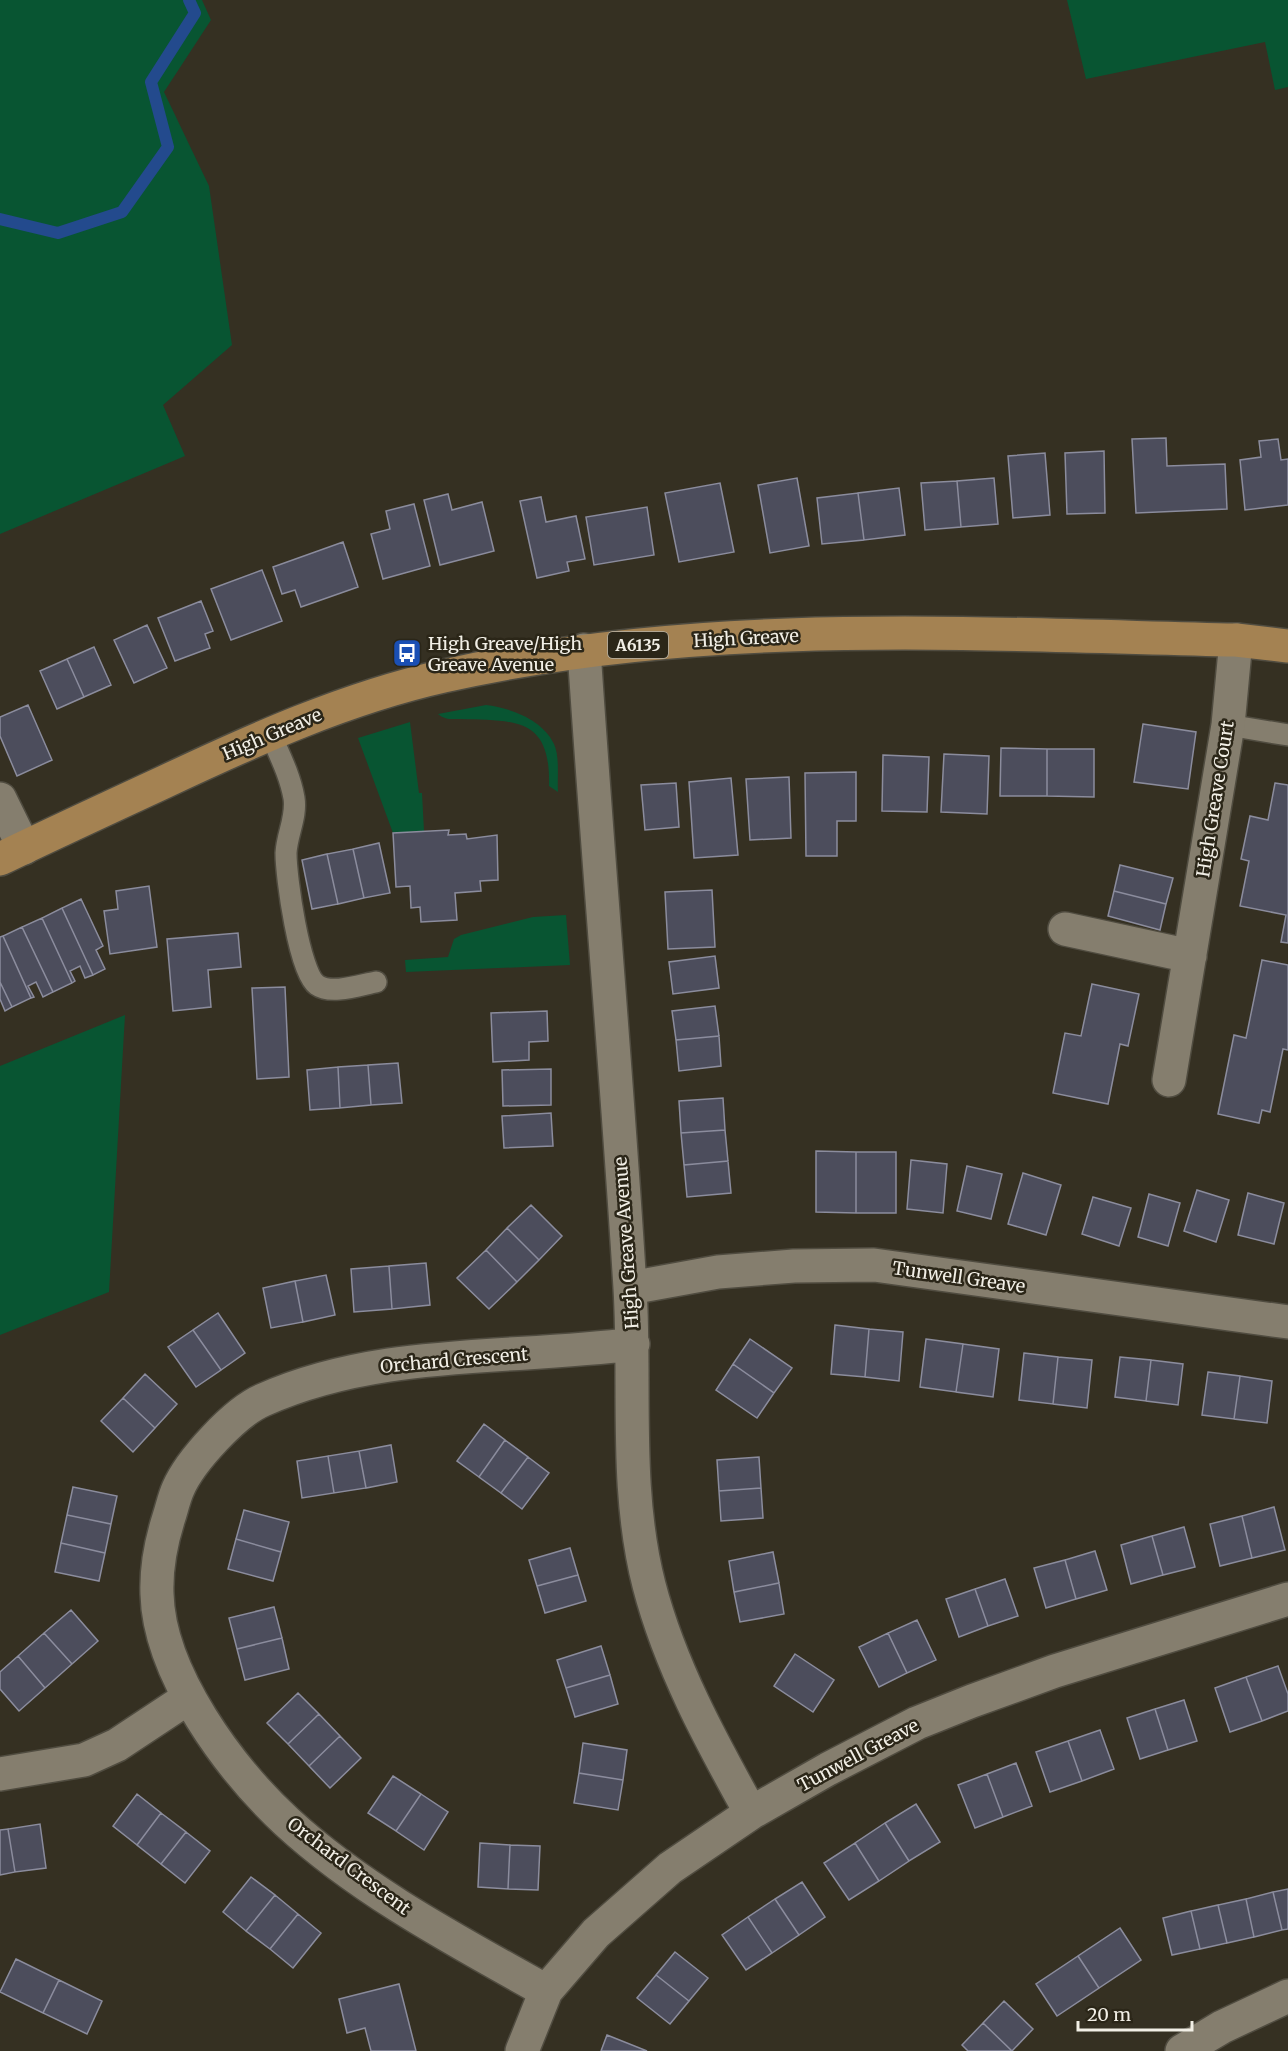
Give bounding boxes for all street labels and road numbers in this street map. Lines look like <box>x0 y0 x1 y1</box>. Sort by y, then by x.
street label: High Greave <box>693 624 799 652</box>
road number: A6135 <box>608 632 668 658</box>
street label: High Greave <box>219 703 325 765</box>
street label: High Greave Court <box>1191 719 1239 879</box>
street label: High Greave Avenue <box>608 1156 644 1330</box>
street label: Tunwell Greave <box>891 1256 1027 1298</box>
street label: Orchard Crescent <box>379 1342 529 1378</box>
street label: Tunwell Greave <box>793 1713 923 1797</box>
street label: Orchard Crescent <box>283 1812 415 1920</box>

